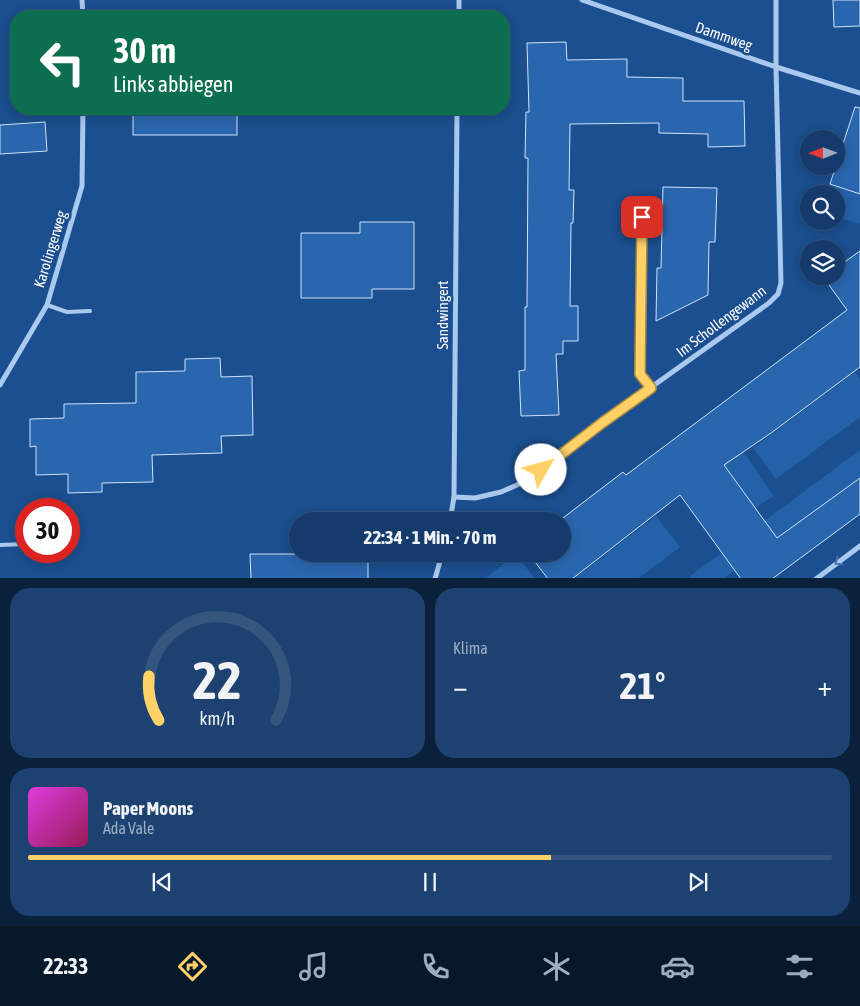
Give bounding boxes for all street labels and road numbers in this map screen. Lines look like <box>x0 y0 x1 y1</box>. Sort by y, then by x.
street label: Dammweg <box>693 18 755 54</box>
street label: Karolingerweg <box>30 208 70 290</box>
street label: Sandwingert <box>434 281 451 349</box>
street label: Im Schollengewann <box>673 282 769 360</box>

